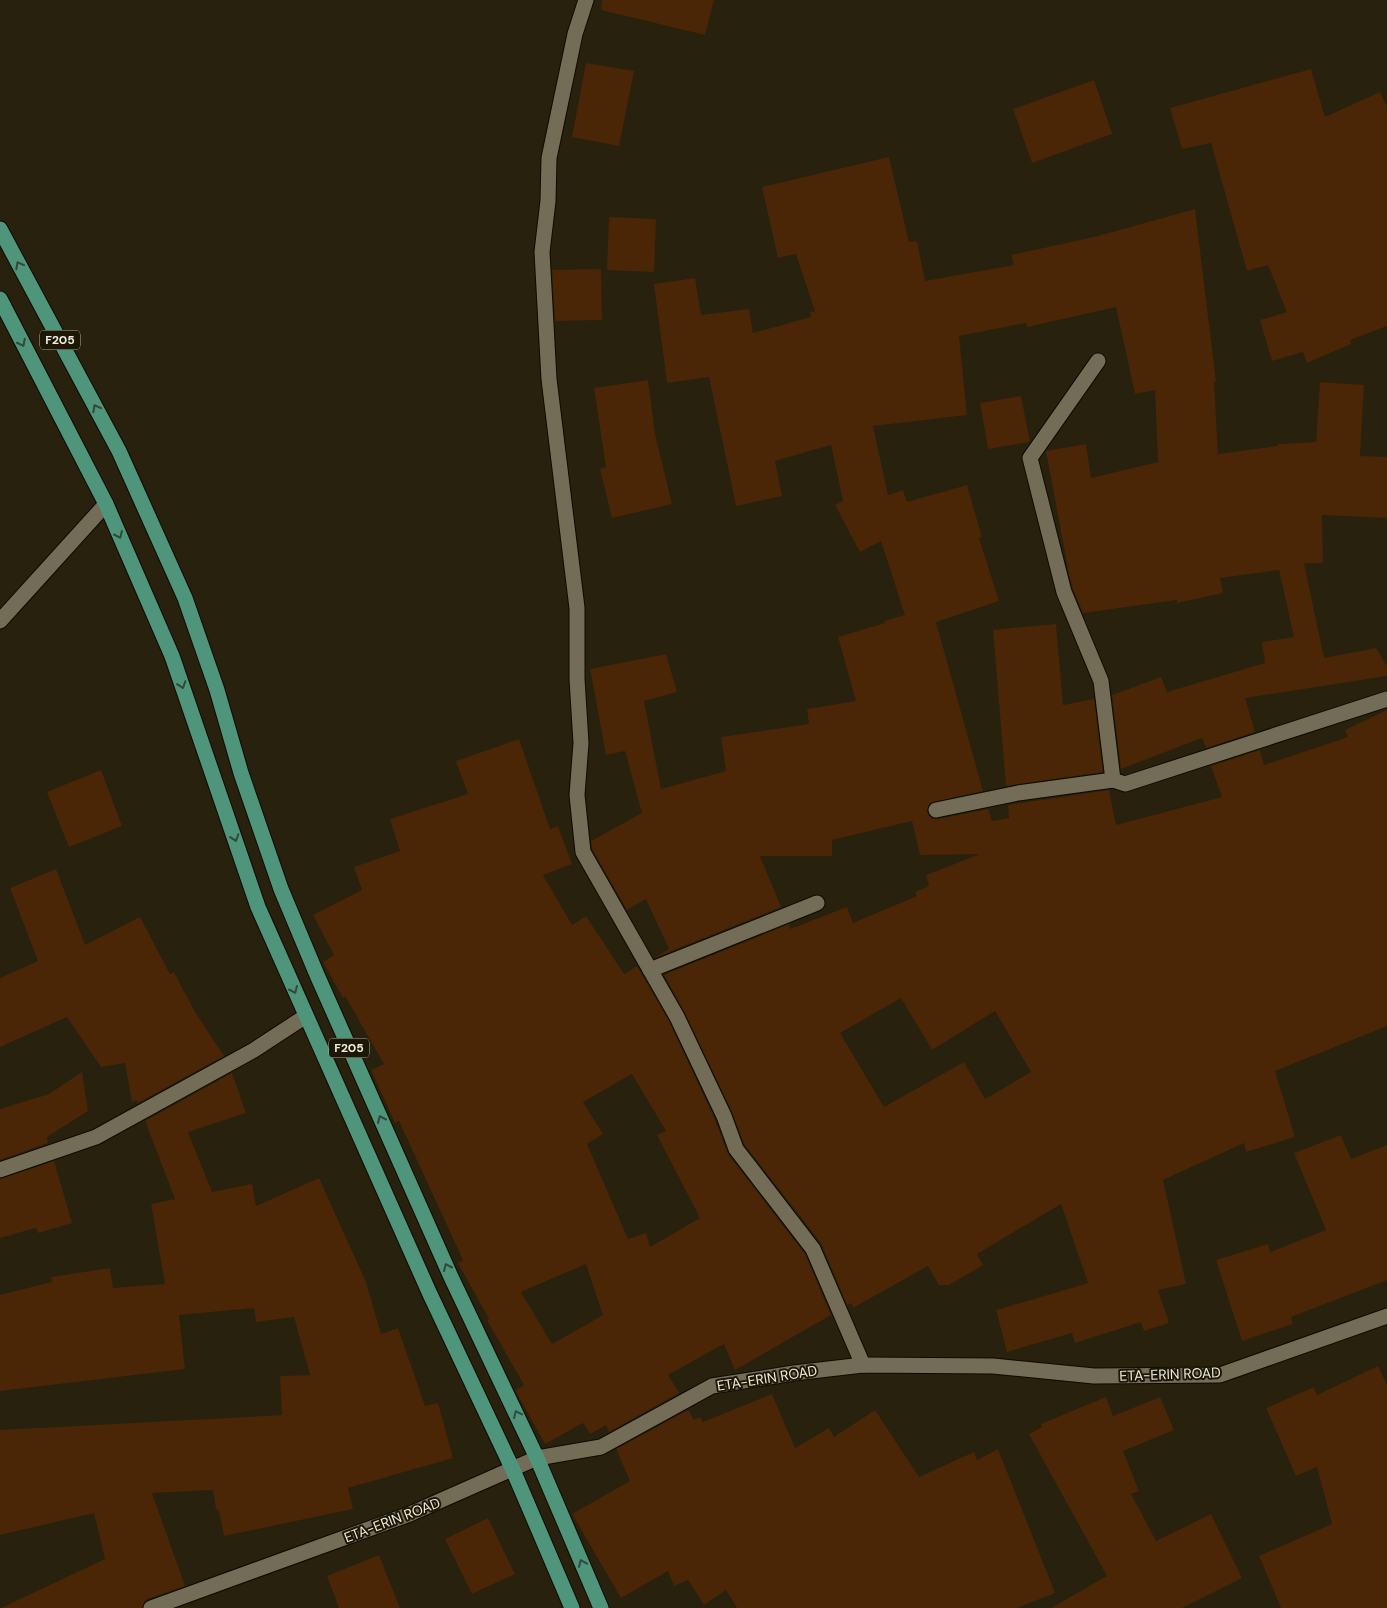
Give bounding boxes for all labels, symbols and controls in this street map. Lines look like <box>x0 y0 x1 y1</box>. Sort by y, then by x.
one-way arrow <box>15 261 25 270</box>
road number: F205 <box>40 330 80 350</box>
one-way arrow <box>16 338 26 347</box>
one-way arrow <box>93 404 103 413</box>
one-way arrow <box>113 530 124 539</box>
one-way arrow <box>176 680 186 688</box>
one-way arrow <box>229 834 239 842</box>
one-way arrow <box>287 985 298 994</box>
road number: F205 <box>329 1038 369 1058</box>
one-way arrow <box>376 1115 387 1124</box>
one-way arrow <box>443 1263 453 1272</box>
street label: ETA-ERIN ROAD <box>716 1361 818 1395</box>
street label: ETA-ERIN ROAD <box>1119 1363 1221 1385</box>
one-way arrow <box>512 1410 523 1419</box>
street label: ETA-ERIN ROAD <box>341 1493 443 1547</box>
one-way arrow <box>577 1559 588 1568</box>

